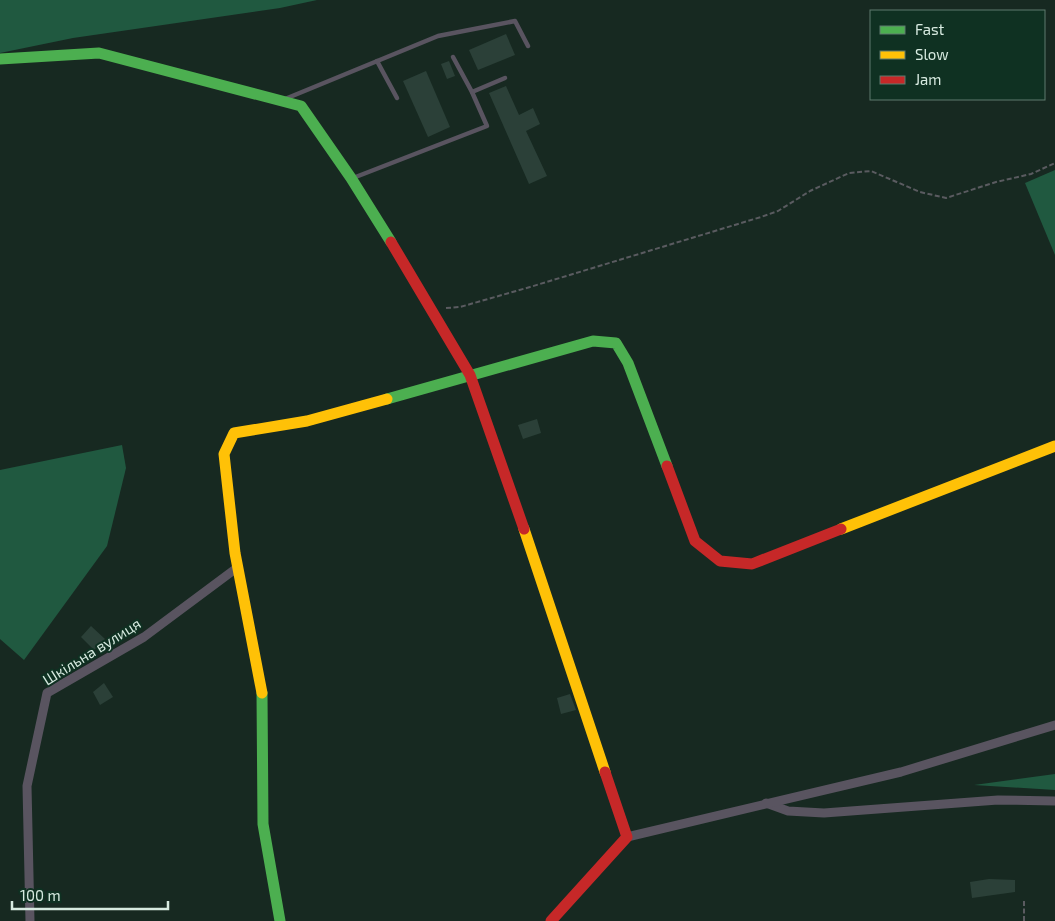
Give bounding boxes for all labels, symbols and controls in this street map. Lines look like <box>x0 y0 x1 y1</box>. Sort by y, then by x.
legend <box>870 10 1045 100</box>
text: Fast <box>915 20 945 38</box>
text: Slow <box>915 45 949 63</box>
text: Jam <box>915 70 941 88</box>
street label: Шкільна вулиця <box>39 614 144 689</box>
scale bar <box>12 878 169 910</box>
text: 100 m <box>20 886 61 904</box>

